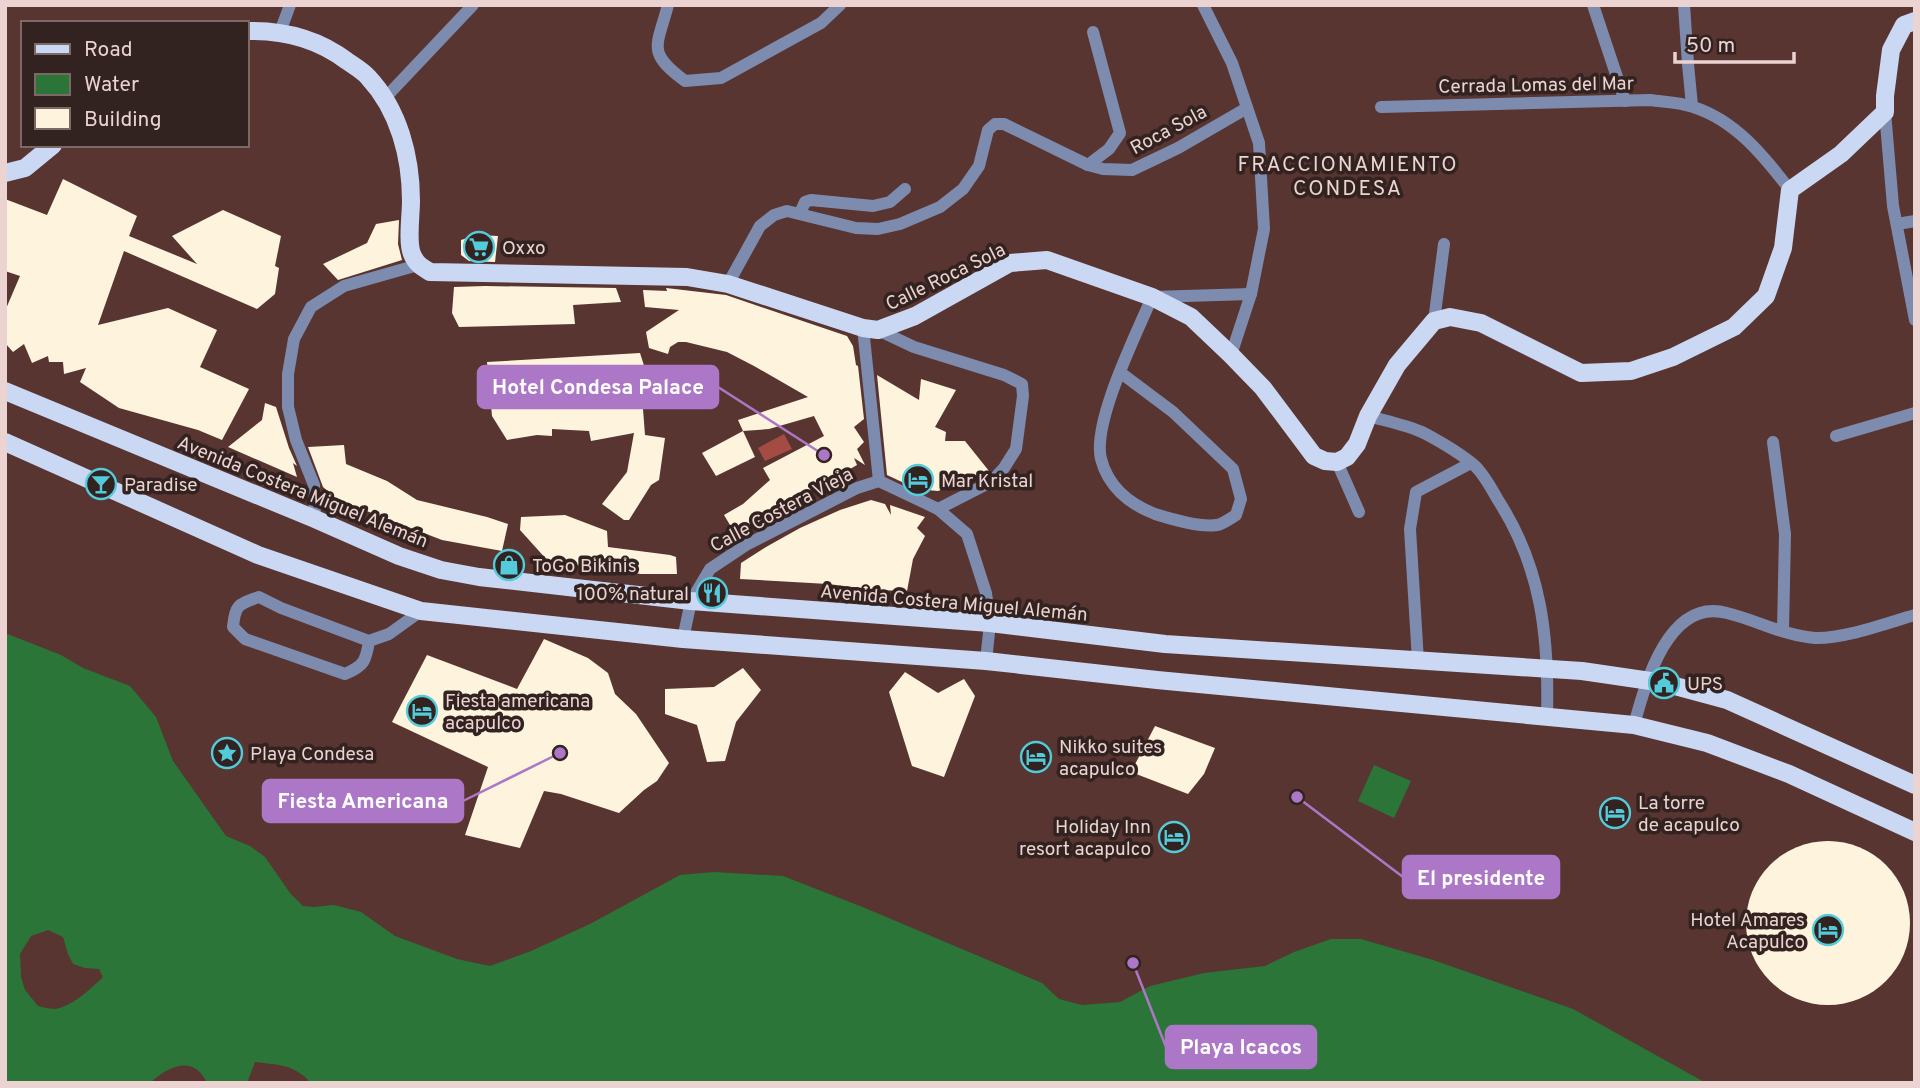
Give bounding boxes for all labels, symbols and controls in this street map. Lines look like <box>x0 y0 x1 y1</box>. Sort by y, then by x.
legend <box>21 21 248 147</box>
scale bar <box>1675 21 1794 65</box>
text: 50 m <box>1686 33 1735 60</box>
text: Road <box>84 37 133 64</box>
text: Water <box>84 72 139 99</box>
street label: Cerrada Lomas del Mar <box>1438 72 1635 100</box>
street label: Roca Sola <box>1126 101 1211 161</box>
text: Building <box>84 107 162 134</box>
district label: FRACCIONAMIENTO CONDESA <box>1237 152 1459 203</box>
supermarket icon: Oxxo <box>462 230 496 264</box>
place label: Oxxo <box>502 237 546 261</box>
street label: Calle Roca Sola <box>882 238 1010 317</box>
callout: Hotel Condesa Palace <box>478 366 718 408</box>
text: Hotel Condesa Palace <box>492 375 704 402</box>
street label: Avenida Costera Miguel Alemán <box>173 431 431 554</box>
street label: Calle Costera Vieja <box>706 463 858 559</box>
hotel icon: Mar Kristal <box>901 463 935 497</box>
bar icon: Paradise <box>84 467 118 501</box>
place label: Mar Kristal <box>941 470 1033 494</box>
place label: Paradise <box>124 474 198 498</box>
shop icon: ToGo Bikinis <box>492 548 526 582</box>
place label: ToGo Bikinis <box>532 555 637 579</box>
restaurant icon: 100% natural <box>695 576 729 610</box>
street label: Avenida Costera Miguel Alemán <box>819 580 1089 628</box>
place label: 100% natural <box>577 583 689 607</box>
public building icon: UPS <box>1647 666 1681 700</box>
place label: UPS <box>1687 673 1723 697</box>
place label: Fiesta americana acapulco <box>445 690 590 736</box>
hotel icon: Fiesta americana acapulco <box>405 694 439 728</box>
place icon: Playa Condesa <box>210 736 244 770</box>
place label: Nikko suites acapulco <box>1059 736 1162 782</box>
hotel icon: Nikko suites acapulco <box>1019 740 1053 774</box>
place label: Playa Condesa <box>250 743 374 767</box>
callout: Fiesta Americana <box>263 780 463 822</box>
text: Fiesta Americana <box>278 789 448 816</box>
place label: La torre de acapulco <box>1638 792 1740 838</box>
hotel icon: La torre de acapulco <box>1598 796 1632 830</box>
place label: Holiday Inn resort acapulco <box>1019 816 1151 862</box>
hotel icon: Holiday Inn resort acapulco <box>1157 820 1191 854</box>
callout: El presidente <box>1403 856 1559 898</box>
text: El presidente <box>1417 866 1545 893</box>
place label: Hotel Amares Acapulco <box>1690 909 1805 955</box>
hotel icon: Hotel Amares Acapulco <box>1811 913 1845 947</box>
callout: Playa Icacos <box>1166 1026 1316 1068</box>
text: Playa Icacos <box>1180 1035 1302 1062</box>

